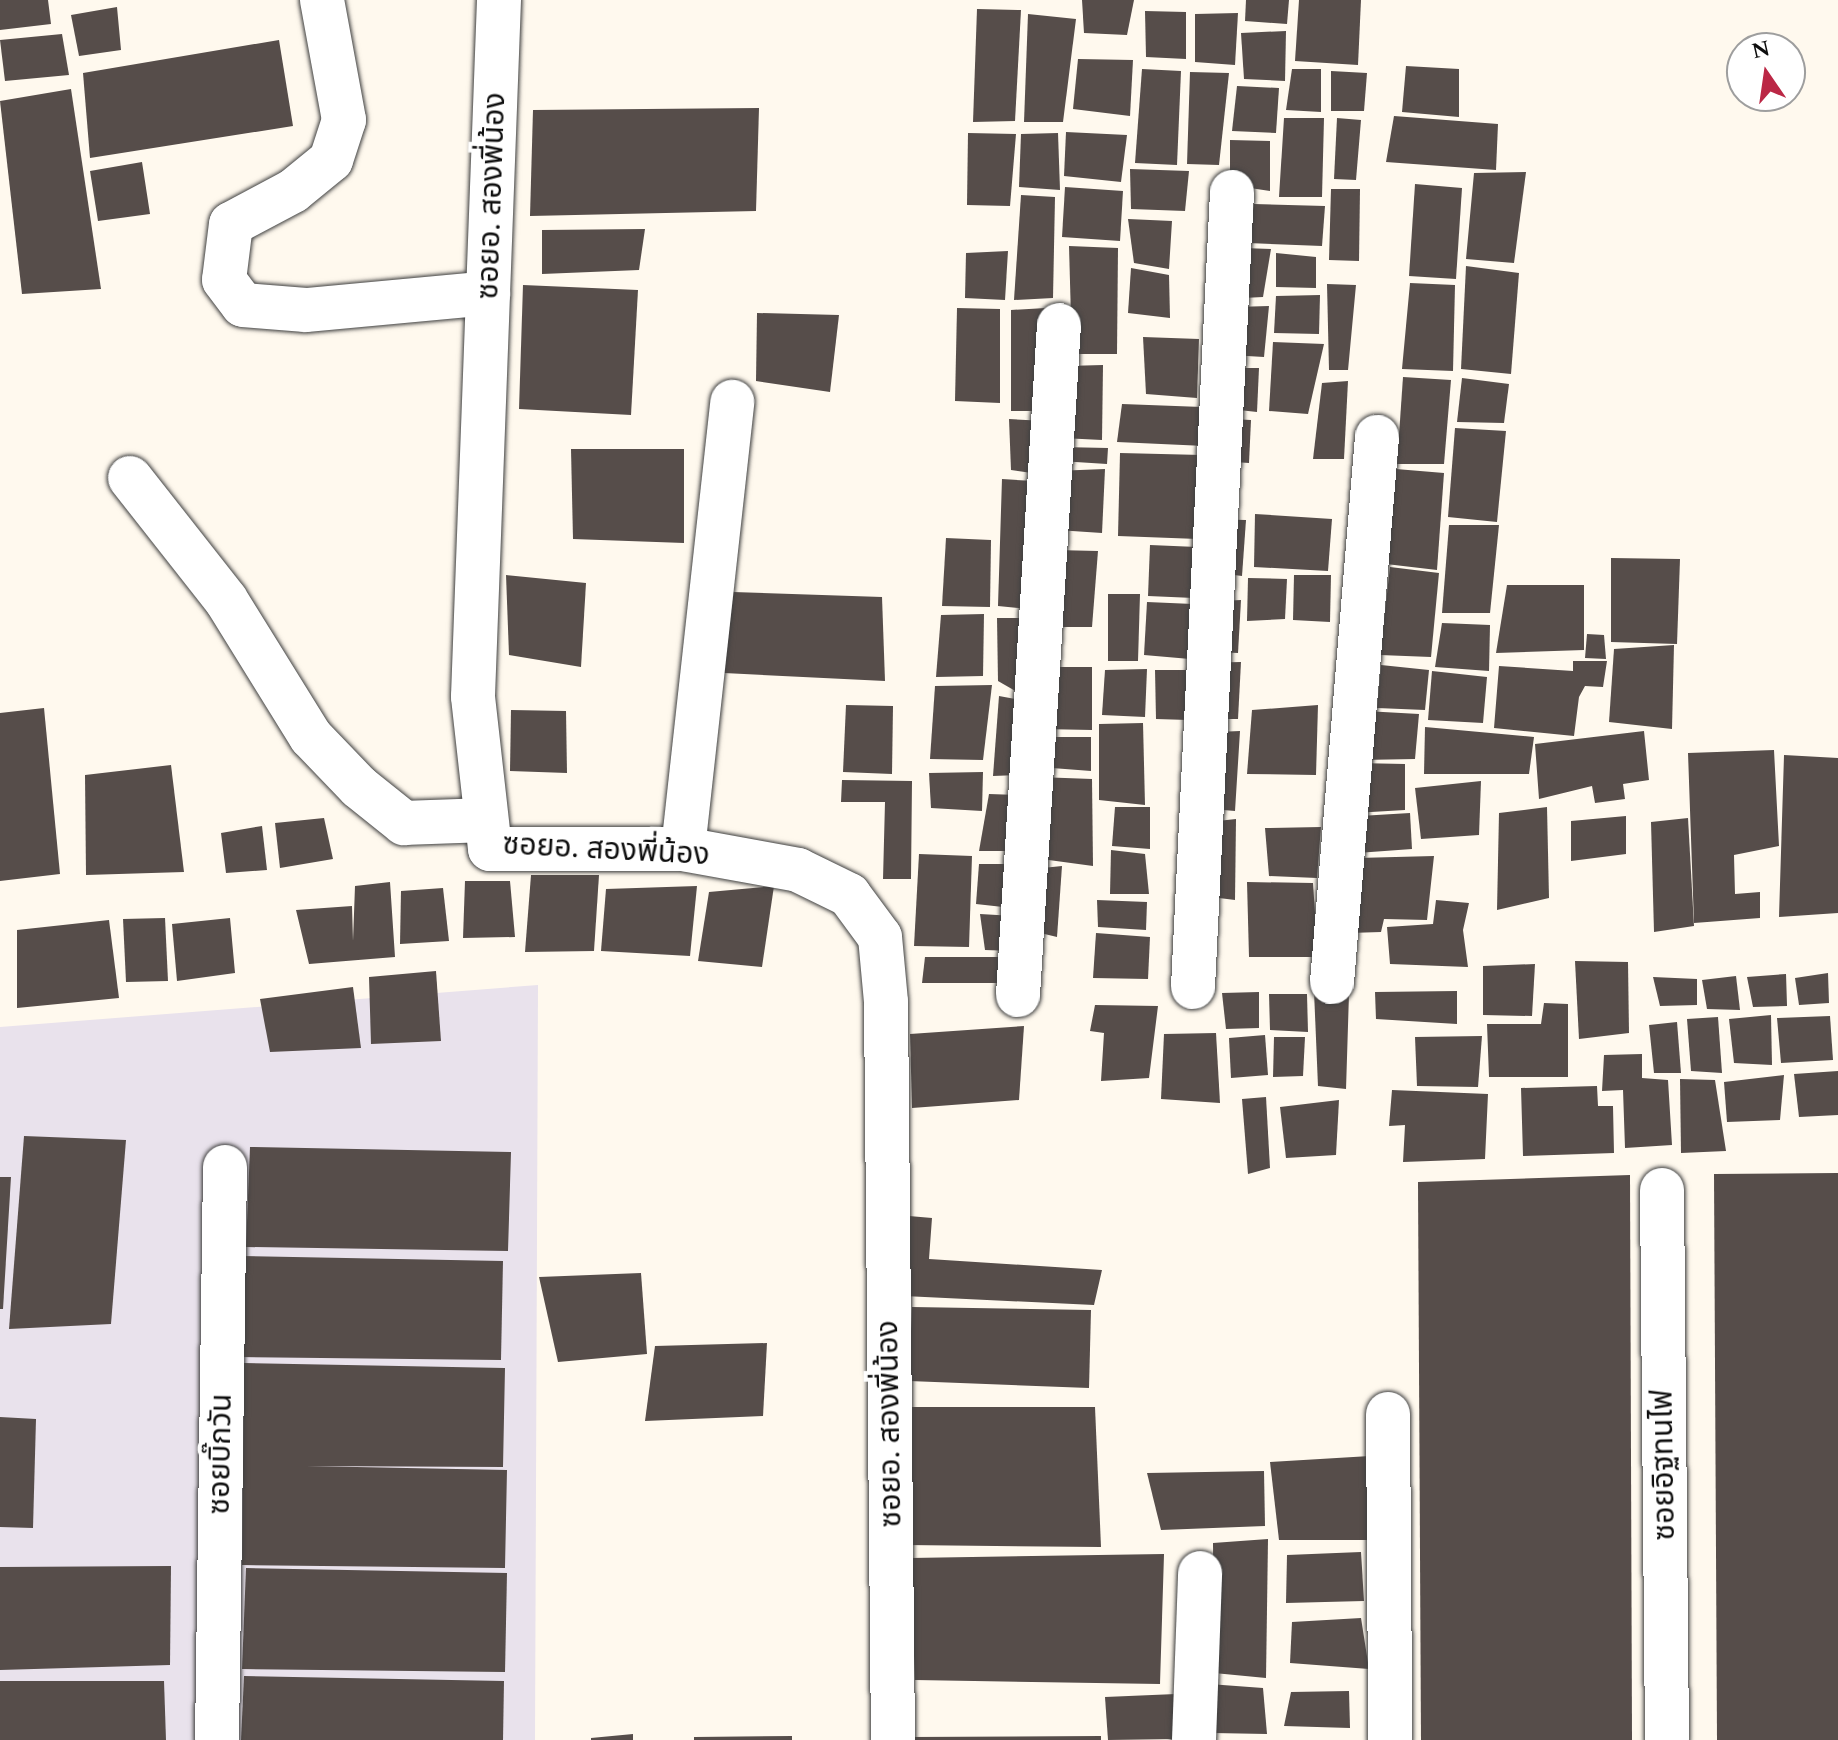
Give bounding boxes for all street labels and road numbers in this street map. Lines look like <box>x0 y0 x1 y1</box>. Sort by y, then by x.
street label: ซอยอ. สองพี่น้อง <box>470 92 514 300</box>
street label: ซอยอ. สองพี่น้อง <box>502 827 710 873</box>
street label: ซอยอ. สองพี่น้อง <box>870 1320 910 1528</box>
street label: ซอยอิฐทนไฟ <box>1645 1389 1683 1541</box>
street label: ซอยบิ๊กวัน <box>202 1393 240 1515</box>

